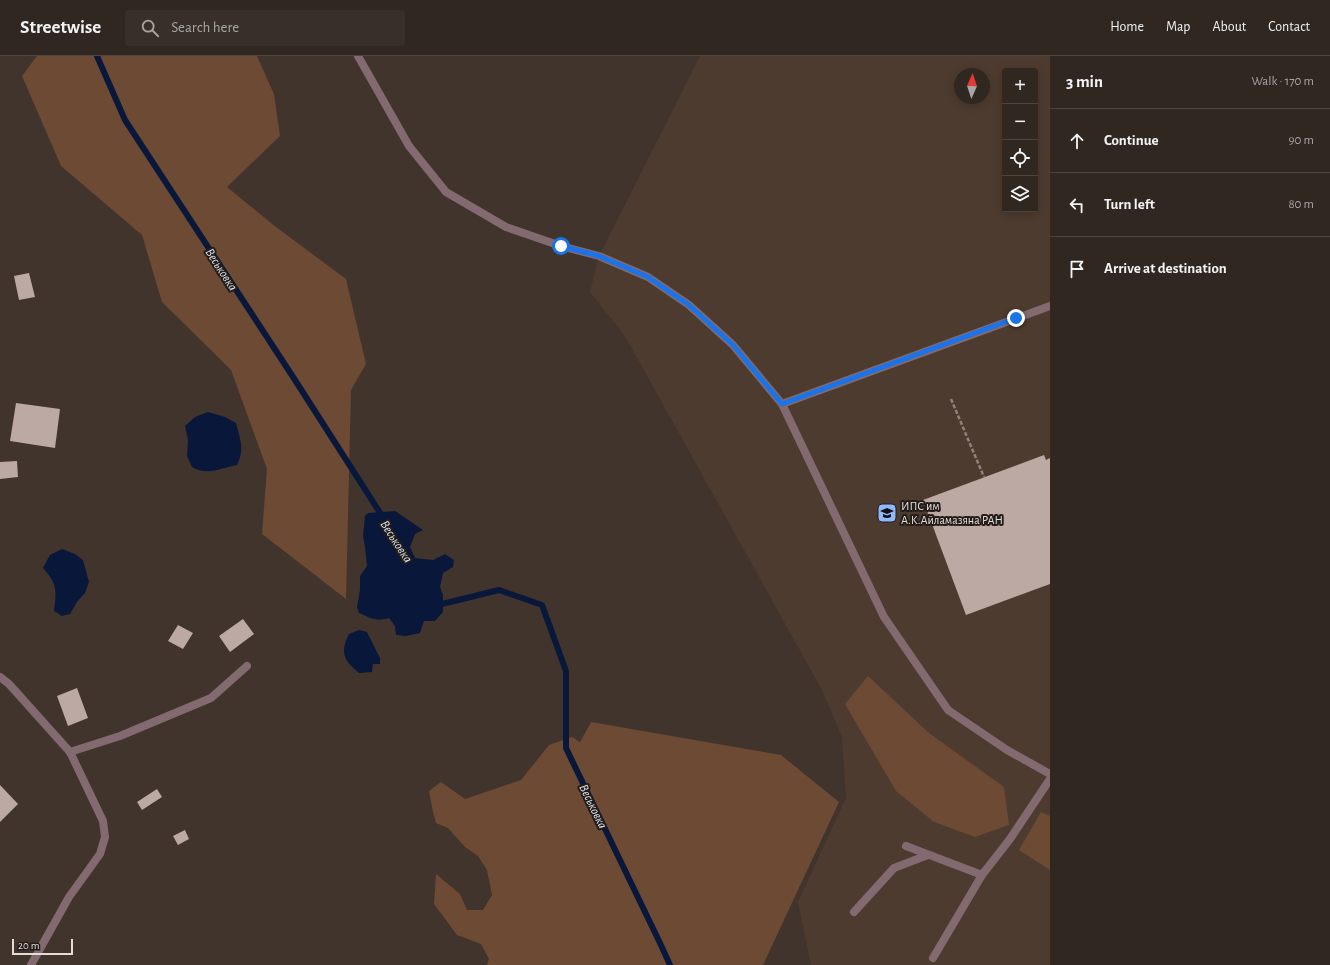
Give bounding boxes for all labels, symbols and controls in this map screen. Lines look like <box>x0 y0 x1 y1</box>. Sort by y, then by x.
search box <box>125 10 405 46</box>
icon: search <box>139 17 161 39</box>
text: Streetwise <box>20 18 101 37</box>
text: Search here <box>171 20 239 35</box>
text: Home <box>1110 20 1144 34</box>
text: Map <box>1166 20 1190 34</box>
text: About <box>1212 20 1246 34</box>
text: Contact <box>1268 20 1310 34</box>
north arrow <box>954 68 990 104</box>
map controls <box>1002 68 1038 212</box>
button: + <box>1002 68 1038 104</box>
text: 3 min <box>1066 73 1103 90</box>
text: Walk · 170 m <box>1251 75 1314 88</box>
button: − <box>1002 104 1038 140</box>
icon: ahead <box>1066 130 1088 152</box>
text: Continue <box>1104 133 1159 148</box>
text: 90 m <box>1288 134 1314 147</box>
button: locate <box>1002 140 1038 176</box>
button: layers <box>1002 176 1038 212</box>
icon: left <box>1066 194 1088 216</box>
text: Turn left <box>1104 197 1155 212</box>
text: 80 m <box>1288 198 1314 211</box>
route start <box>552 237 570 255</box>
water label: Веськовка <box>202 246 239 294</box>
icon: arrive <box>1066 258 1088 280</box>
text: Arrive at destination <box>1104 261 1227 276</box>
route end <box>1007 309 1025 327</box>
place label: ИПС им А.К.Айламазяна РАН <box>901 500 1003 526</box>
school or university icon: ИПС им А.К.Айламазяна РАН <box>876 502 898 524</box>
water label: Веськовка <box>377 518 414 566</box>
water label: Веськовка <box>576 782 609 831</box>
scale bar <box>12 937 73 956</box>
text: 20 m <box>18 940 39 951</box>

